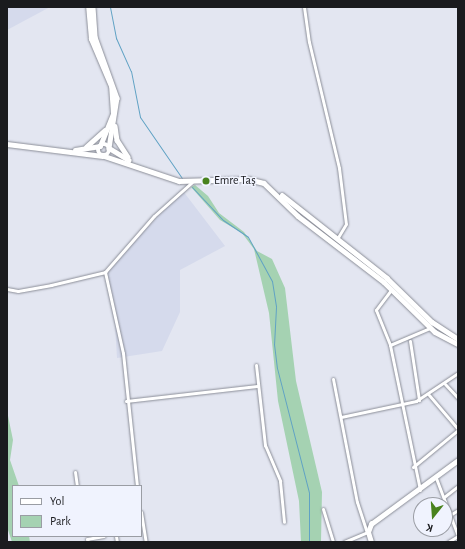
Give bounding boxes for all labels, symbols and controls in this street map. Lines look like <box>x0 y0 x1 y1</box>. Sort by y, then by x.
place label: Emre Taş <box>214 174 256 188</box>
marker: Emre Taş <box>201 176 211 186</box>
legend <box>12 485 142 537</box>
text: Yol <box>50 495 64 507</box>
north arrow <box>413 497 453 537</box>
text: Park <box>50 515 71 527</box>
text: K <box>425 522 434 534</box>

